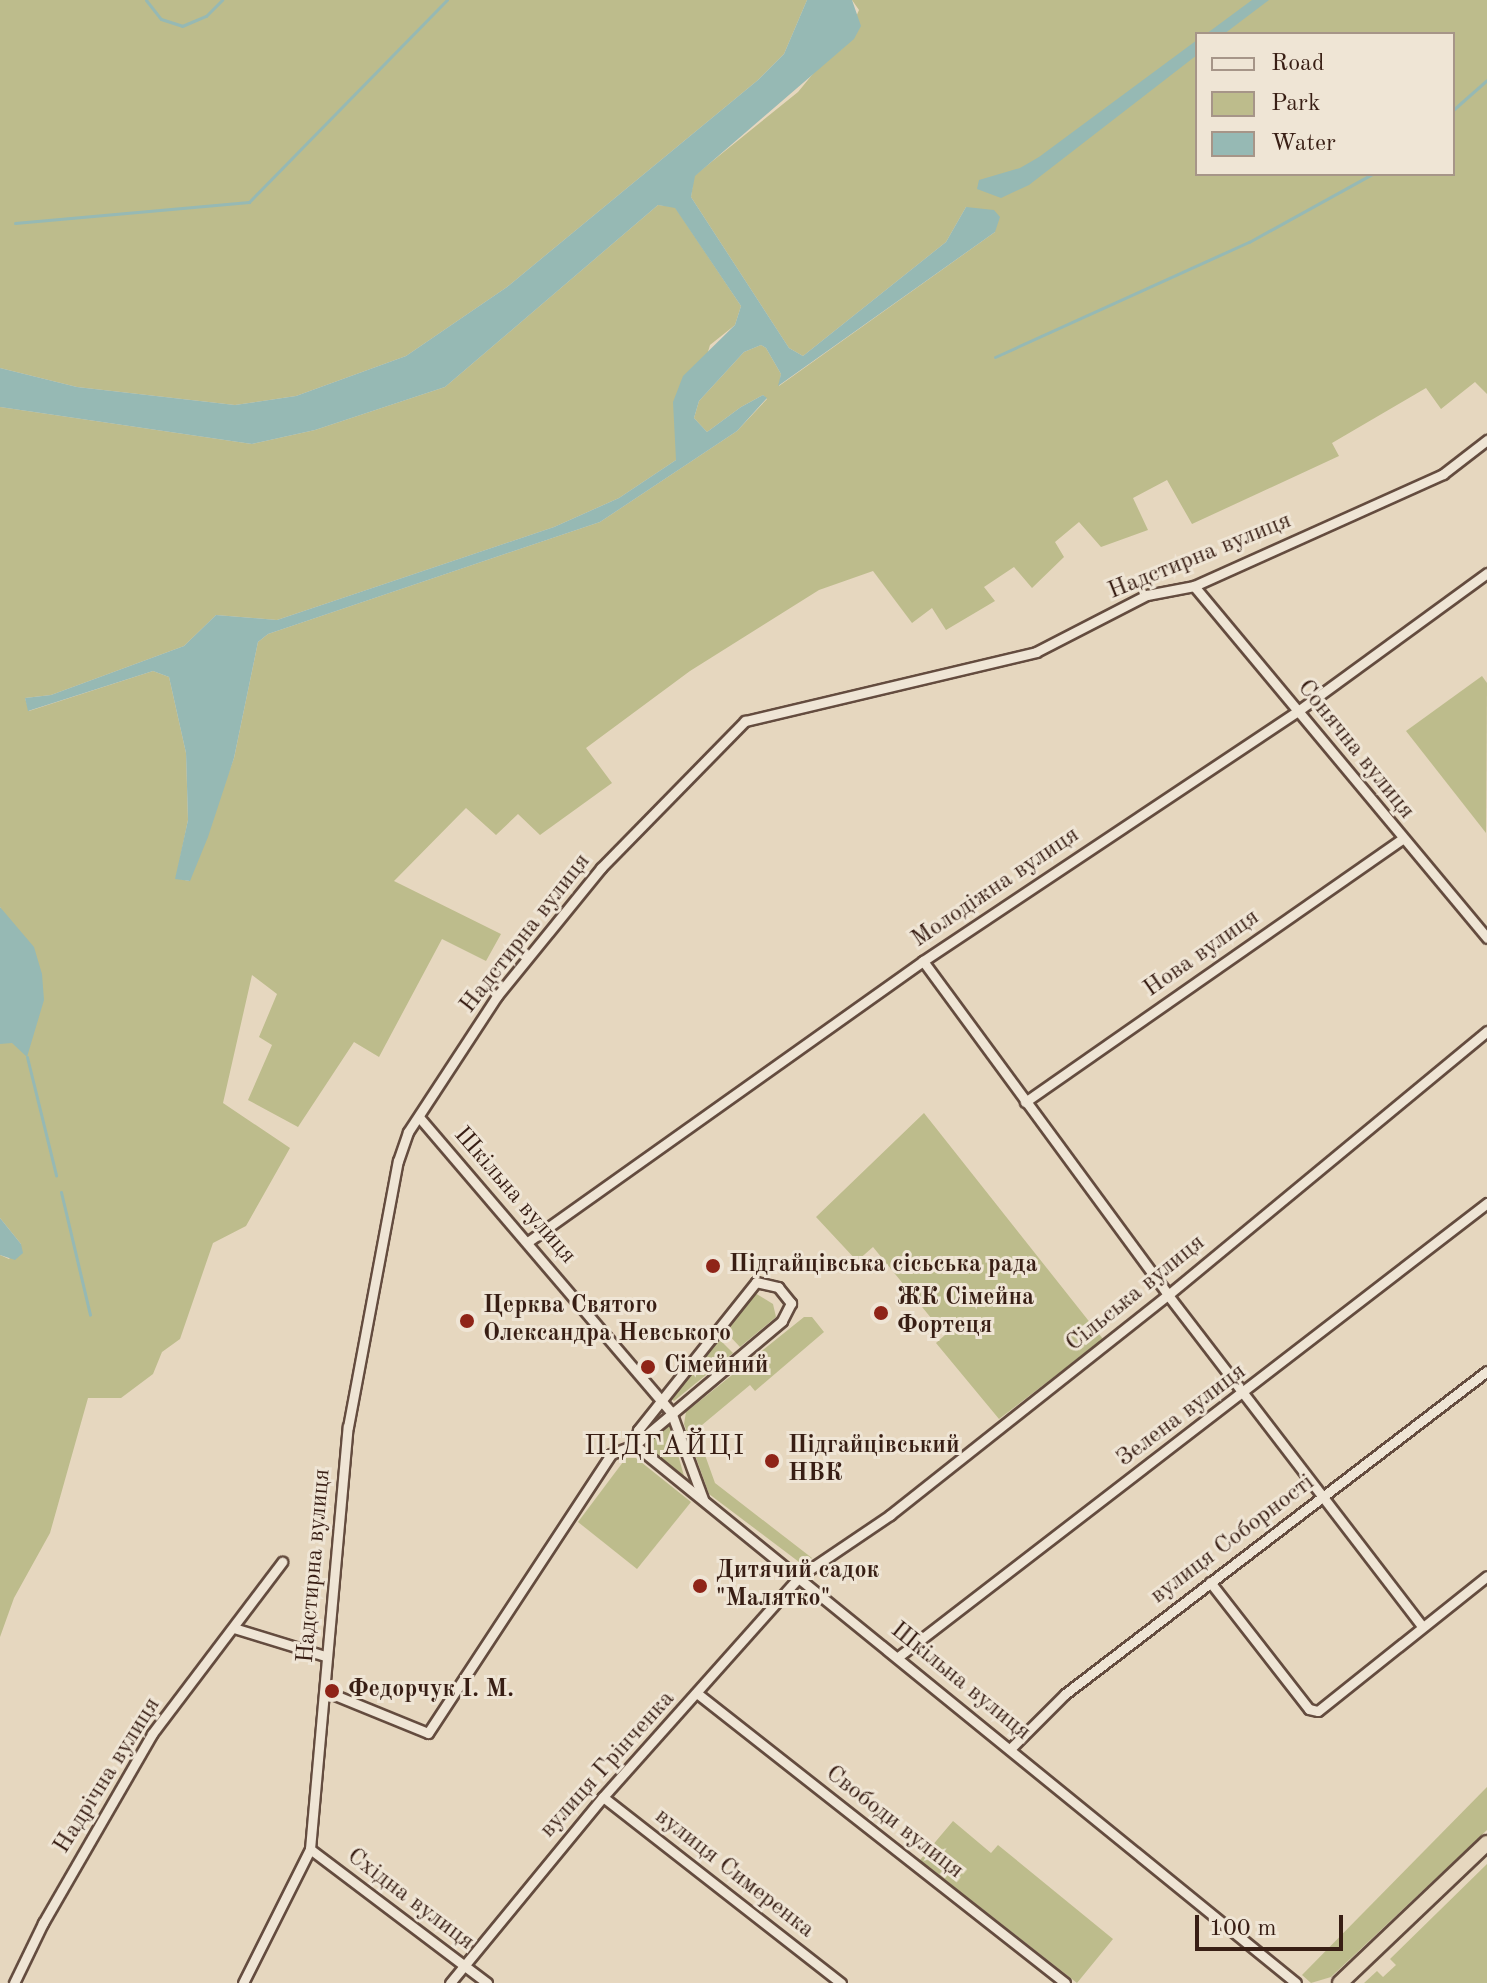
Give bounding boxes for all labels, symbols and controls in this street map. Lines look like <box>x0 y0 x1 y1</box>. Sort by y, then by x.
legend <box>1195 32 1455 176</box>
text: Road <box>1271 52 1324 76</box>
text: Park <box>1271 92 1320 116</box>
text: Water <box>1271 132 1336 156</box>
street label: Надстирна вулиця <box>1104 507 1296 607</box>
street label: Сонячна вулиця <box>1290 675 1420 825</box>
street label: Молодіжна вулиця <box>907 821 1085 955</box>
street label: Надстирна вулиця <box>455 848 597 1020</box>
street label: Нова вулиця <box>1139 904 1265 1004</box>
street label: Шкільна вулиця <box>447 1122 581 1270</box>
street label: Сільська вулиця <box>1061 1229 1211 1359</box>
place label: Підгайцівська сісьська рада <box>729 1252 1038 1280</box>
marker: Підгайцівська сісьська рада <box>704 1257 722 1275</box>
place label: ЖК Сімейна Фортеця <box>897 1285 1034 1341</box>
place label: Церква Святого Олександра Невського <box>483 1293 731 1349</box>
marker: ЖК Сімейна Фортеця <box>872 1304 890 1322</box>
marker: Церква Святого Олександра Невського <box>458 1312 476 1330</box>
place label: Сімейний <box>664 1353 768 1381</box>
marker: Сімейний <box>639 1358 657 1376</box>
street label: Зелена вулиця <box>1112 1358 1252 1474</box>
district label: ПІДГАЙЦІ <box>584 1430 746 1464</box>
place label: Підгайцівський НВК <box>788 1433 960 1489</box>
marker: Підгайцівський НВК <box>763 1452 781 1470</box>
street label: Надстирна вулиця <box>292 1468 338 1664</box>
street label: вулиця Соборності <box>1145 1469 1321 1611</box>
place label: Дитячий садок "Малятко" <box>716 1558 879 1614</box>
marker: Дитячий садок "Малятко" <box>691 1577 709 1595</box>
street label: Шкільна вулиця <box>884 1617 1036 1747</box>
place label: Федорчук І. М. <box>348 1677 514 1705</box>
marker: Федорчук І. М. <box>323 1682 341 1700</box>
street label: вулиця Грінченка <box>534 1686 682 1844</box>
street label: Надрічна вулиця <box>48 1693 168 1859</box>
street label: Свободи вулиця <box>819 1760 969 1886</box>
street label: вулиця Симеренка <box>648 1803 820 1945</box>
street label: Східна вулиця <box>341 1843 479 1957</box>
scale bar <box>1199 1899 1347 1949</box>
text: 100 m <box>1209 1917 1277 1941</box>

